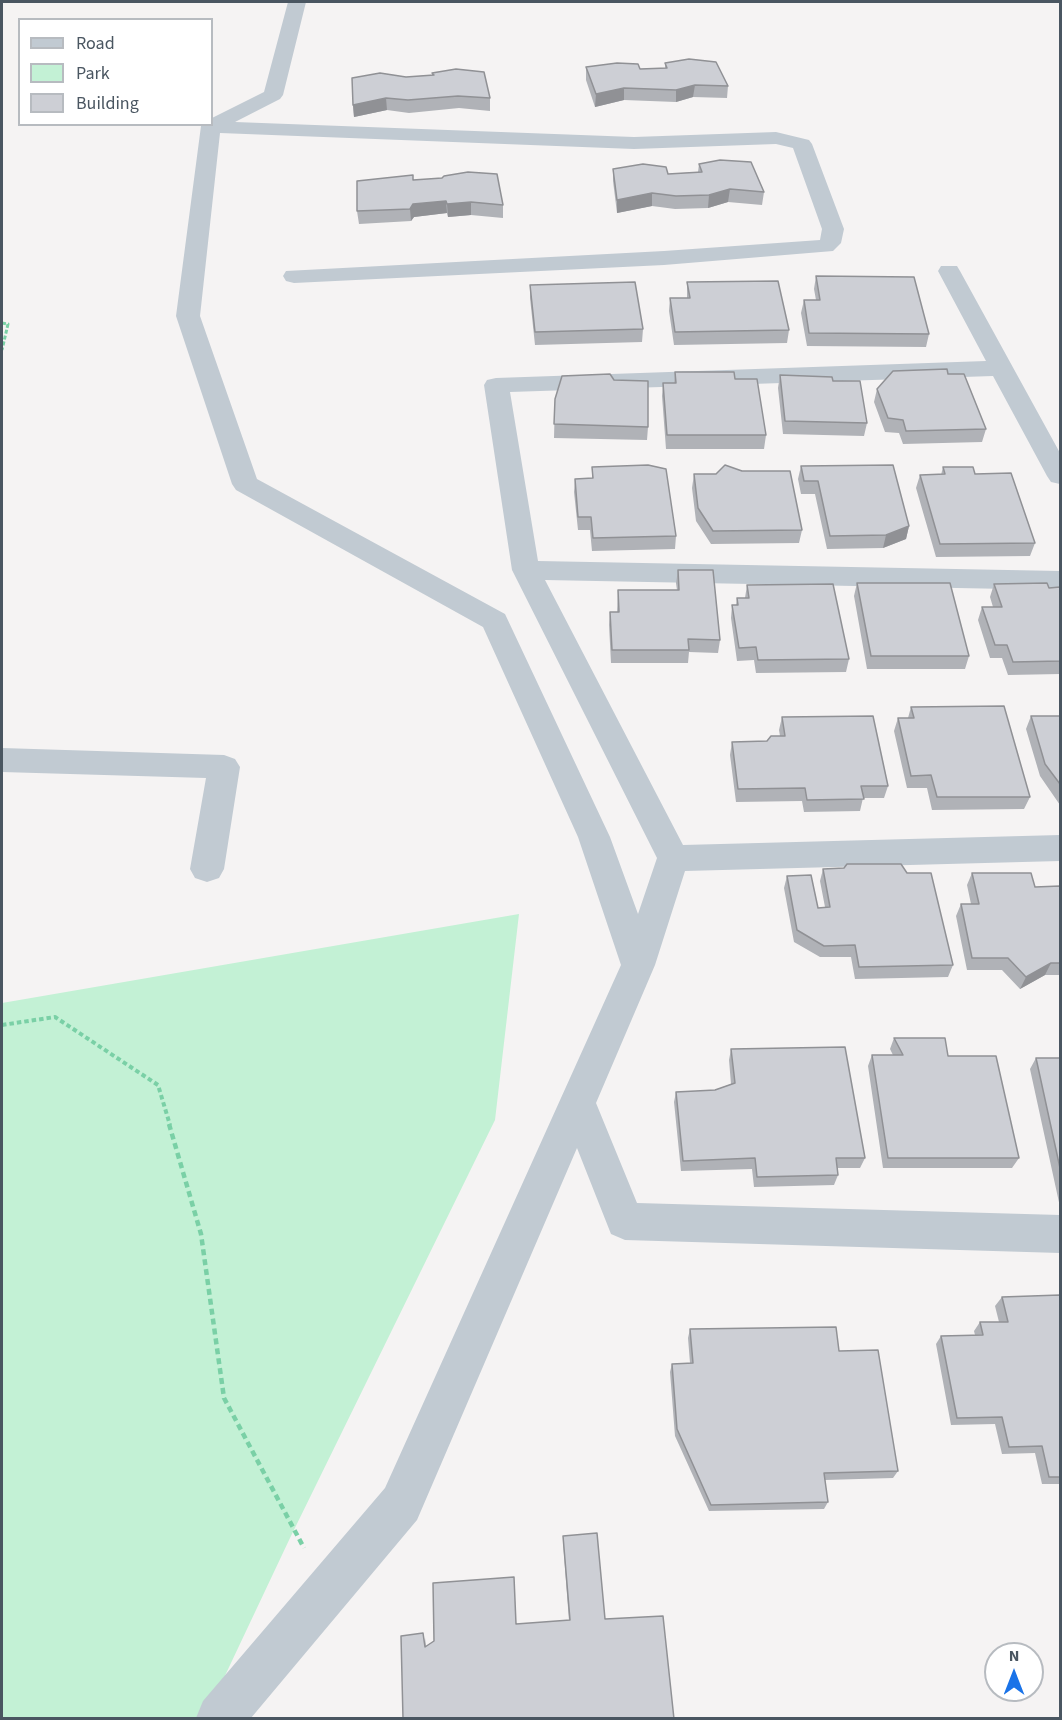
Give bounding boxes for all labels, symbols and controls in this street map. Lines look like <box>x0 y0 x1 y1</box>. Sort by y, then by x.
legend <box>18 18 213 126</box>
text: Road <box>76 31 115 56</box>
text: Park <box>76 61 110 86</box>
text: Building <box>76 91 139 116</box>
north arrow <box>984 1642 1044 1702</box>
text: N <box>1009 1645 1019 1667</box>

